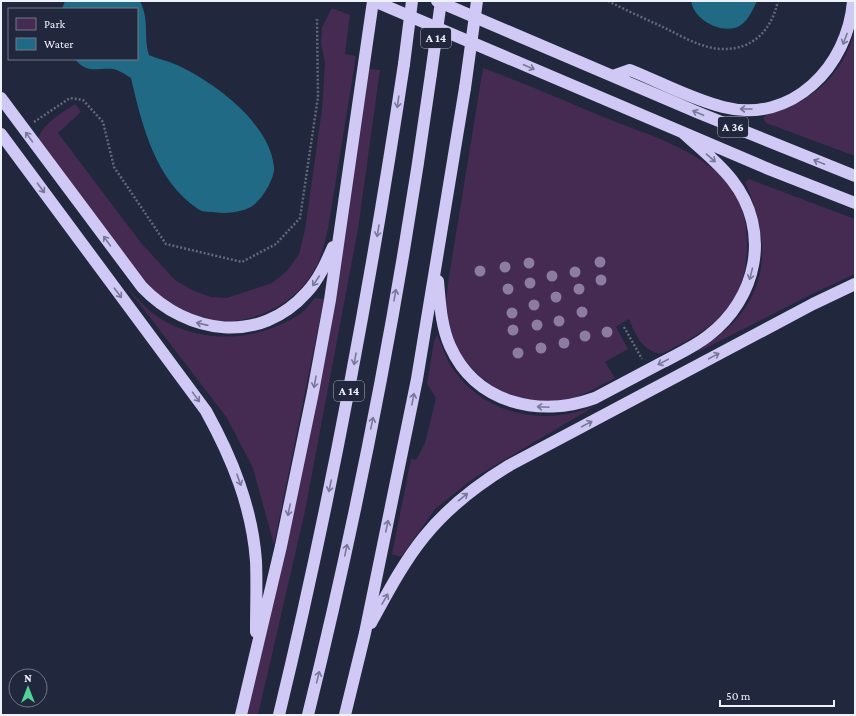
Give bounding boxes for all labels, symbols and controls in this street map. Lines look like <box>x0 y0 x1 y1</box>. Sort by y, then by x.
legend <box>8 8 138 60</box>
text: Park <box>44 17 66 31</box>
road number: A 14 <box>421 28 451 48</box>
one-way arrow <box>841 33 849 45</box>
text: Water <box>44 37 74 51</box>
one-way arrow <box>522 64 534 71</box>
one-way arrow <box>394 95 402 108</box>
one-way arrow <box>740 105 753 113</box>
one-way arrow <box>693 108 705 116</box>
road number: A 36 <box>718 117 748 137</box>
one-way arrow <box>25 131 33 142</box>
one-way arrow <box>706 153 716 162</box>
one-way arrow <box>813 158 825 166</box>
one-way arrow <box>37 183 45 194</box>
one-way arrow <box>374 224 382 237</box>
one-way arrow <box>102 236 111 247</box>
one-way arrow <box>747 267 755 280</box>
one-way arrow <box>312 275 320 286</box>
one-way arrow <box>114 287 123 298</box>
one-way arrow <box>392 289 400 302</box>
one-way arrow <box>196 320 209 328</box>
one-way arrow <box>351 352 359 365</box>
one-way arrow <box>708 352 720 360</box>
one-way arrow <box>657 359 669 367</box>
one-way arrow <box>310 375 318 388</box>
road number: A 14 <box>334 381 364 401</box>
one-way arrow <box>192 391 200 402</box>
one-way arrow <box>410 393 418 406</box>
one-way arrow <box>537 404 550 411</box>
one-way arrow <box>369 417 377 430</box>
one-way arrow <box>581 420 593 428</box>
one-way arrow <box>235 474 243 486</box>
one-way arrow <box>326 479 334 492</box>
one-way arrow <box>458 493 469 501</box>
one-way arrow <box>284 503 292 516</box>
one-way arrow <box>384 520 392 533</box>
one-way arrow <box>342 544 350 557</box>
one-way arrow <box>381 593 389 605</box>
north arrow <box>8 668 48 708</box>
one-way arrow <box>314 671 322 684</box>
text: N <box>24 672 32 684</box>
scale bar <box>720 682 834 708</box>
text: 50 m <box>726 689 751 703</box>

